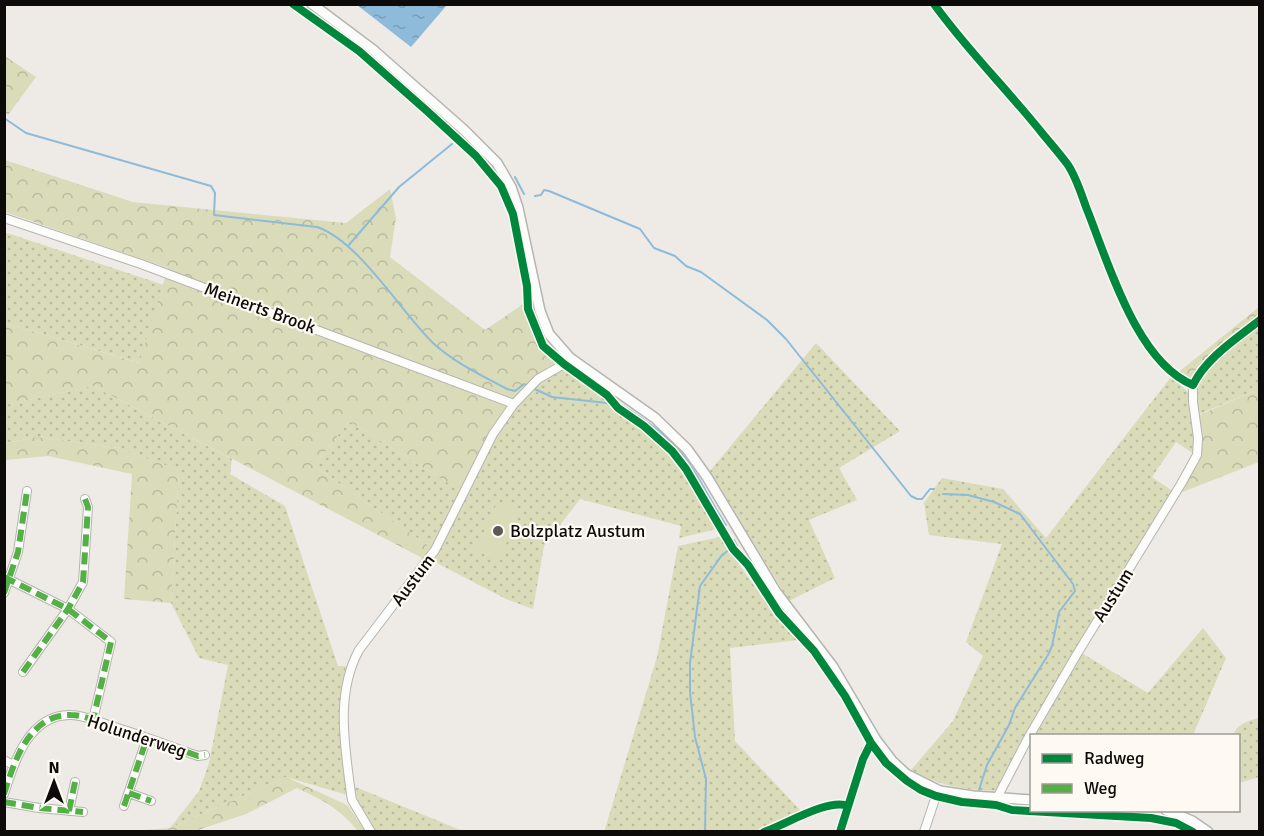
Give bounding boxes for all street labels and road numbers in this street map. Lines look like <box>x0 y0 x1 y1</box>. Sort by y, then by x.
street label: Meinerts Brook <box>201 278 319 338</box>
street label: Austum <box>386 550 440 610</box>
street label: Austum <box>1088 564 1138 626</box>
street label: Holunderweg <box>85 710 189 762</box>

